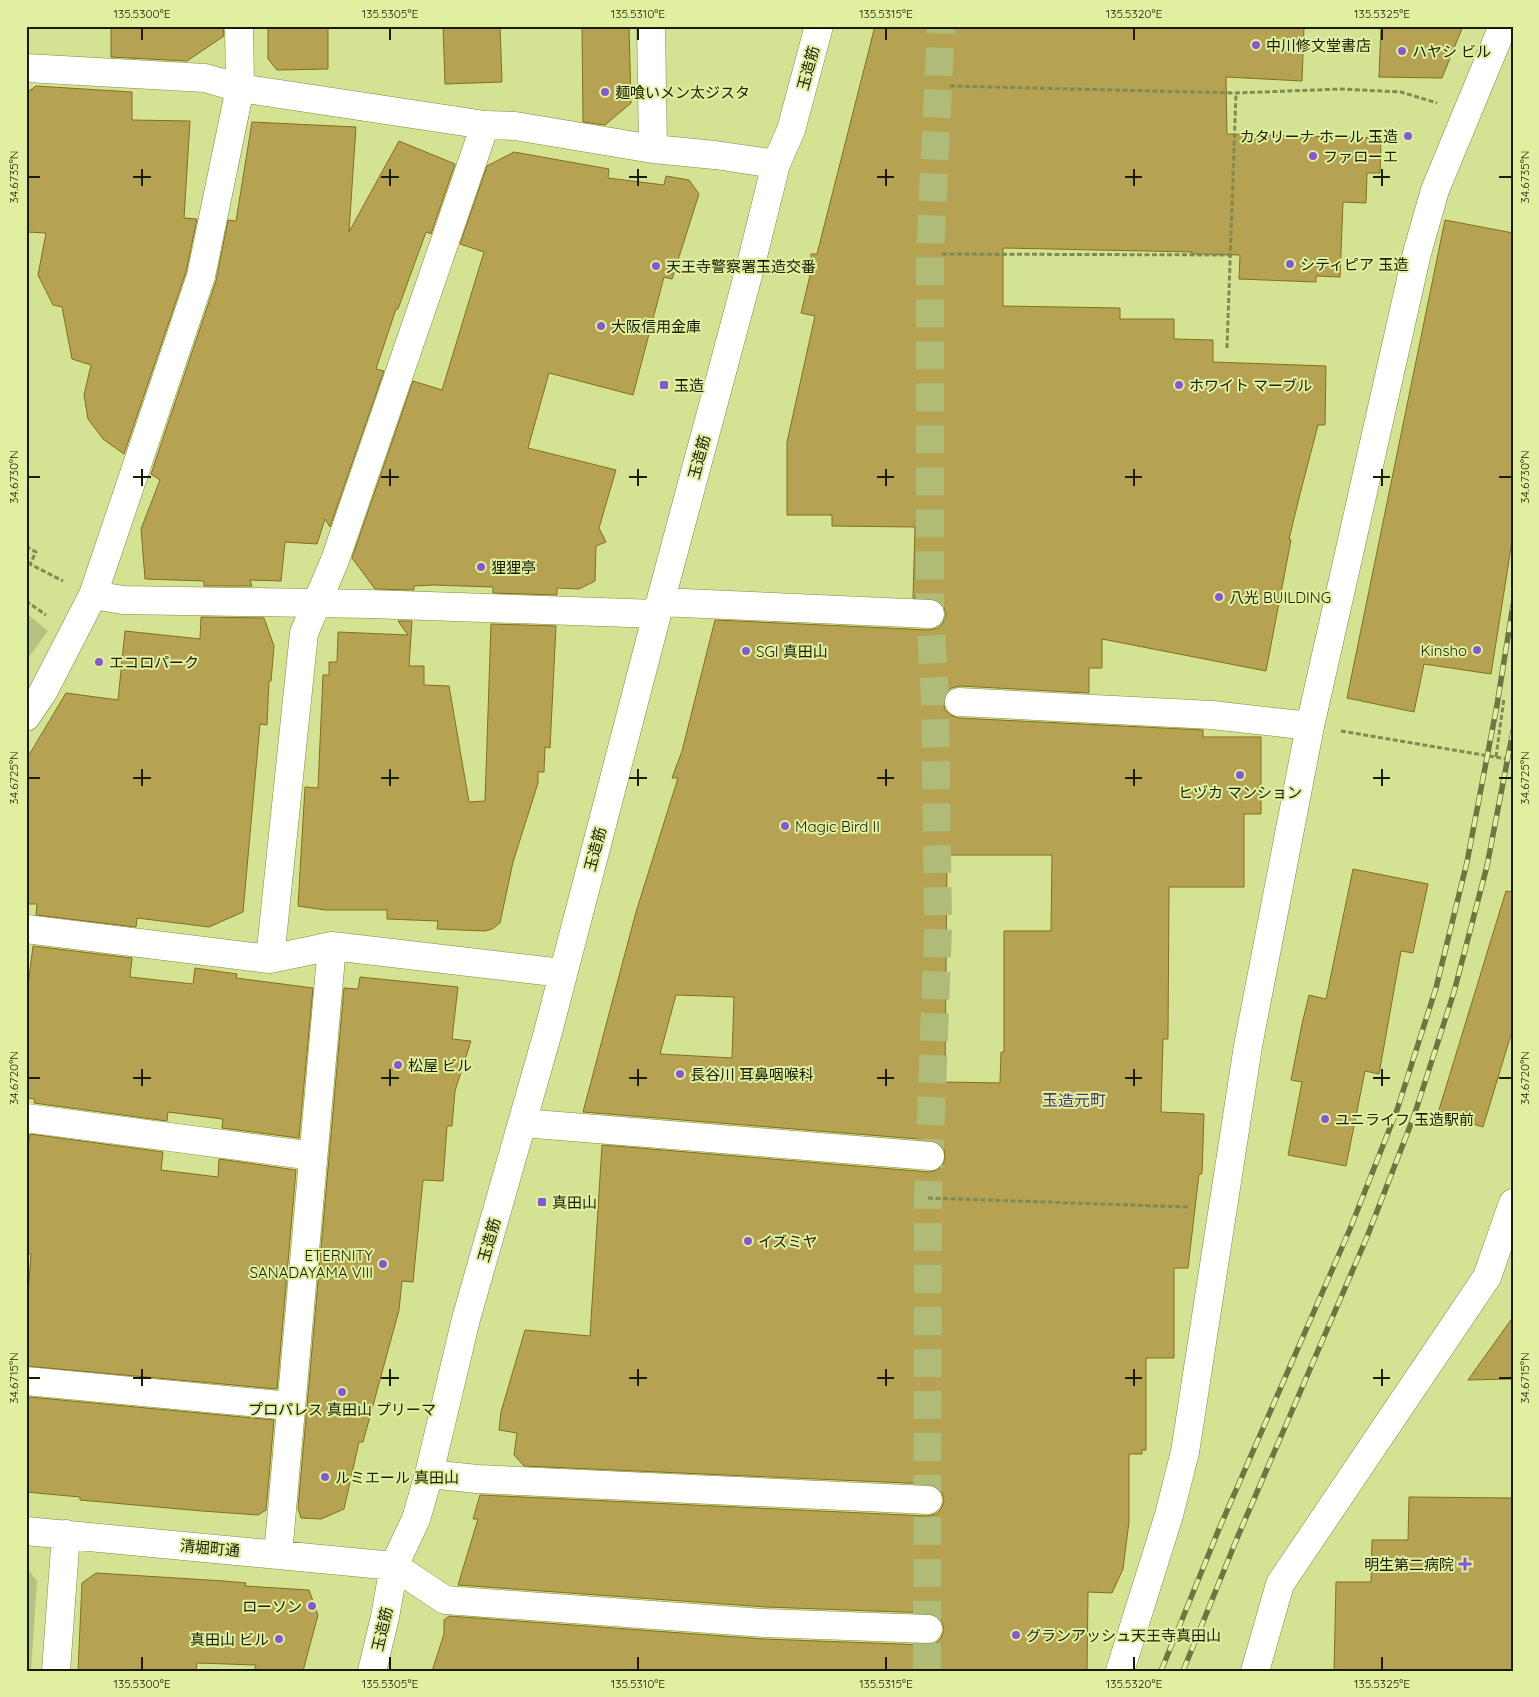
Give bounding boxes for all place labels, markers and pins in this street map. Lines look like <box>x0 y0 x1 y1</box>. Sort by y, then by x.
place label: 中川修文堂書店 <box>1266 36 1371 55</box>
marker: 中川修文堂書店 <box>1250 39 1262 51</box>
place label: ハヤシ ビル <box>1412 42 1491 61</box>
marker: ハヤシ ビル <box>1396 45 1408 57</box>
place label: 麺喰いメン太ジスタ <box>615 83 750 102</box>
marker: 麺喰いメン太ジスタ <box>599 86 611 98</box>
place label: カタリーナ ホール 玉造 <box>1240 127 1398 146</box>
marker: カタリーナ ホール 玉造 <box>1402 130 1414 142</box>
place label: ファローエ <box>1323 147 1398 166</box>
marker: ファローエ <box>1307 150 1319 162</box>
place label: シティピア 玉造 <box>1300 255 1408 274</box>
place label: 天王寺警察署玉造交番 <box>666 257 816 276</box>
marker: シティピア 玉造 <box>1284 258 1296 270</box>
marker: 天王寺警察署玉造交番 <box>650 260 662 272</box>
place label: 大阪信用金庫 <box>611 317 701 336</box>
marker: 大阪信用金庫 <box>595 320 607 332</box>
place label: 玉造 <box>674 376 704 395</box>
place label: ホワイト マーブル <box>1189 376 1312 395</box>
marker: 玉造 <box>658 379 670 391</box>
marker: ホワイト マーブル <box>1173 379 1185 391</box>
place label: 狸狸亭 <box>491 558 536 577</box>
marker: 狸狸亭 <box>475 561 487 573</box>
place label: 八光 BUILDING <box>1229 588 1331 607</box>
marker: 八光 BUILDING <box>1213 591 1225 603</box>
place label: Kinsho <box>1420 641 1467 660</box>
place label: SGI 真田山 <box>756 642 828 661</box>
marker: Kinsho <box>1471 644 1483 656</box>
marker: SGI 真田山 <box>740 645 752 657</box>
place label: エコロパーク <box>109 653 199 672</box>
marker: エコロパーク <box>93 656 105 668</box>
marker: ヒヅカ マンション <box>1234 769 1246 781</box>
place label: ヒヅカ マンション <box>1178 783 1302 802</box>
place label: Magic Bird II <box>795 817 880 836</box>
marker: Magic Bird II <box>779 820 791 832</box>
place label: 松屋 ビル <box>408 1056 472 1075</box>
marker: 松屋 ビル <box>392 1059 404 1071</box>
place label: 長谷川 耳鼻咽喉科 <box>690 1065 814 1084</box>
marker: 長谷川 耳鼻咽喉科 <box>674 1068 686 1080</box>
place label: ユニライフ 玉造駅前 <box>1335 1110 1474 1129</box>
marker: ユニライフ 玉造駅前 <box>1319 1113 1331 1125</box>
place label: 真田山 <box>552 1193 597 1212</box>
marker: 真田山 <box>536 1196 548 1208</box>
place label: イズミヤ <box>758 1232 818 1251</box>
marker: イズミヤ <box>742 1235 754 1247</box>
place label: ETERNITY SANADAYAMA VIII <box>250 1246 374 1282</box>
marker: ETERNITY SANADAYAMA VIII <box>377 1258 389 1270</box>
marker: プロパレス 真田山 プリーマ <box>336 1386 348 1398</box>
place label: プロパレス 真田山 プリーマ <box>248 1400 436 1419</box>
place label: ルミエール 真田山 <box>335 1468 459 1487</box>
marker: ルミエール 真田山 <box>319 1471 331 1483</box>
place label: 明生第二病院 <box>1364 1555 1454 1574</box>
marker: 明生第二病院 <box>1458 1557 1472 1571</box>
place label: ローソン <box>242 1597 302 1616</box>
marker: ローソン <box>306 1600 318 1612</box>
place label: グランアッシュ天王寺真田山 <box>1026 1626 1221 1645</box>
marker: グランアッシュ天王寺真田山 <box>1010 1629 1022 1641</box>
place label: 真田山 ビル <box>190 1630 269 1649</box>
marker: 真田山 ビル <box>273 1633 285 1645</box>

